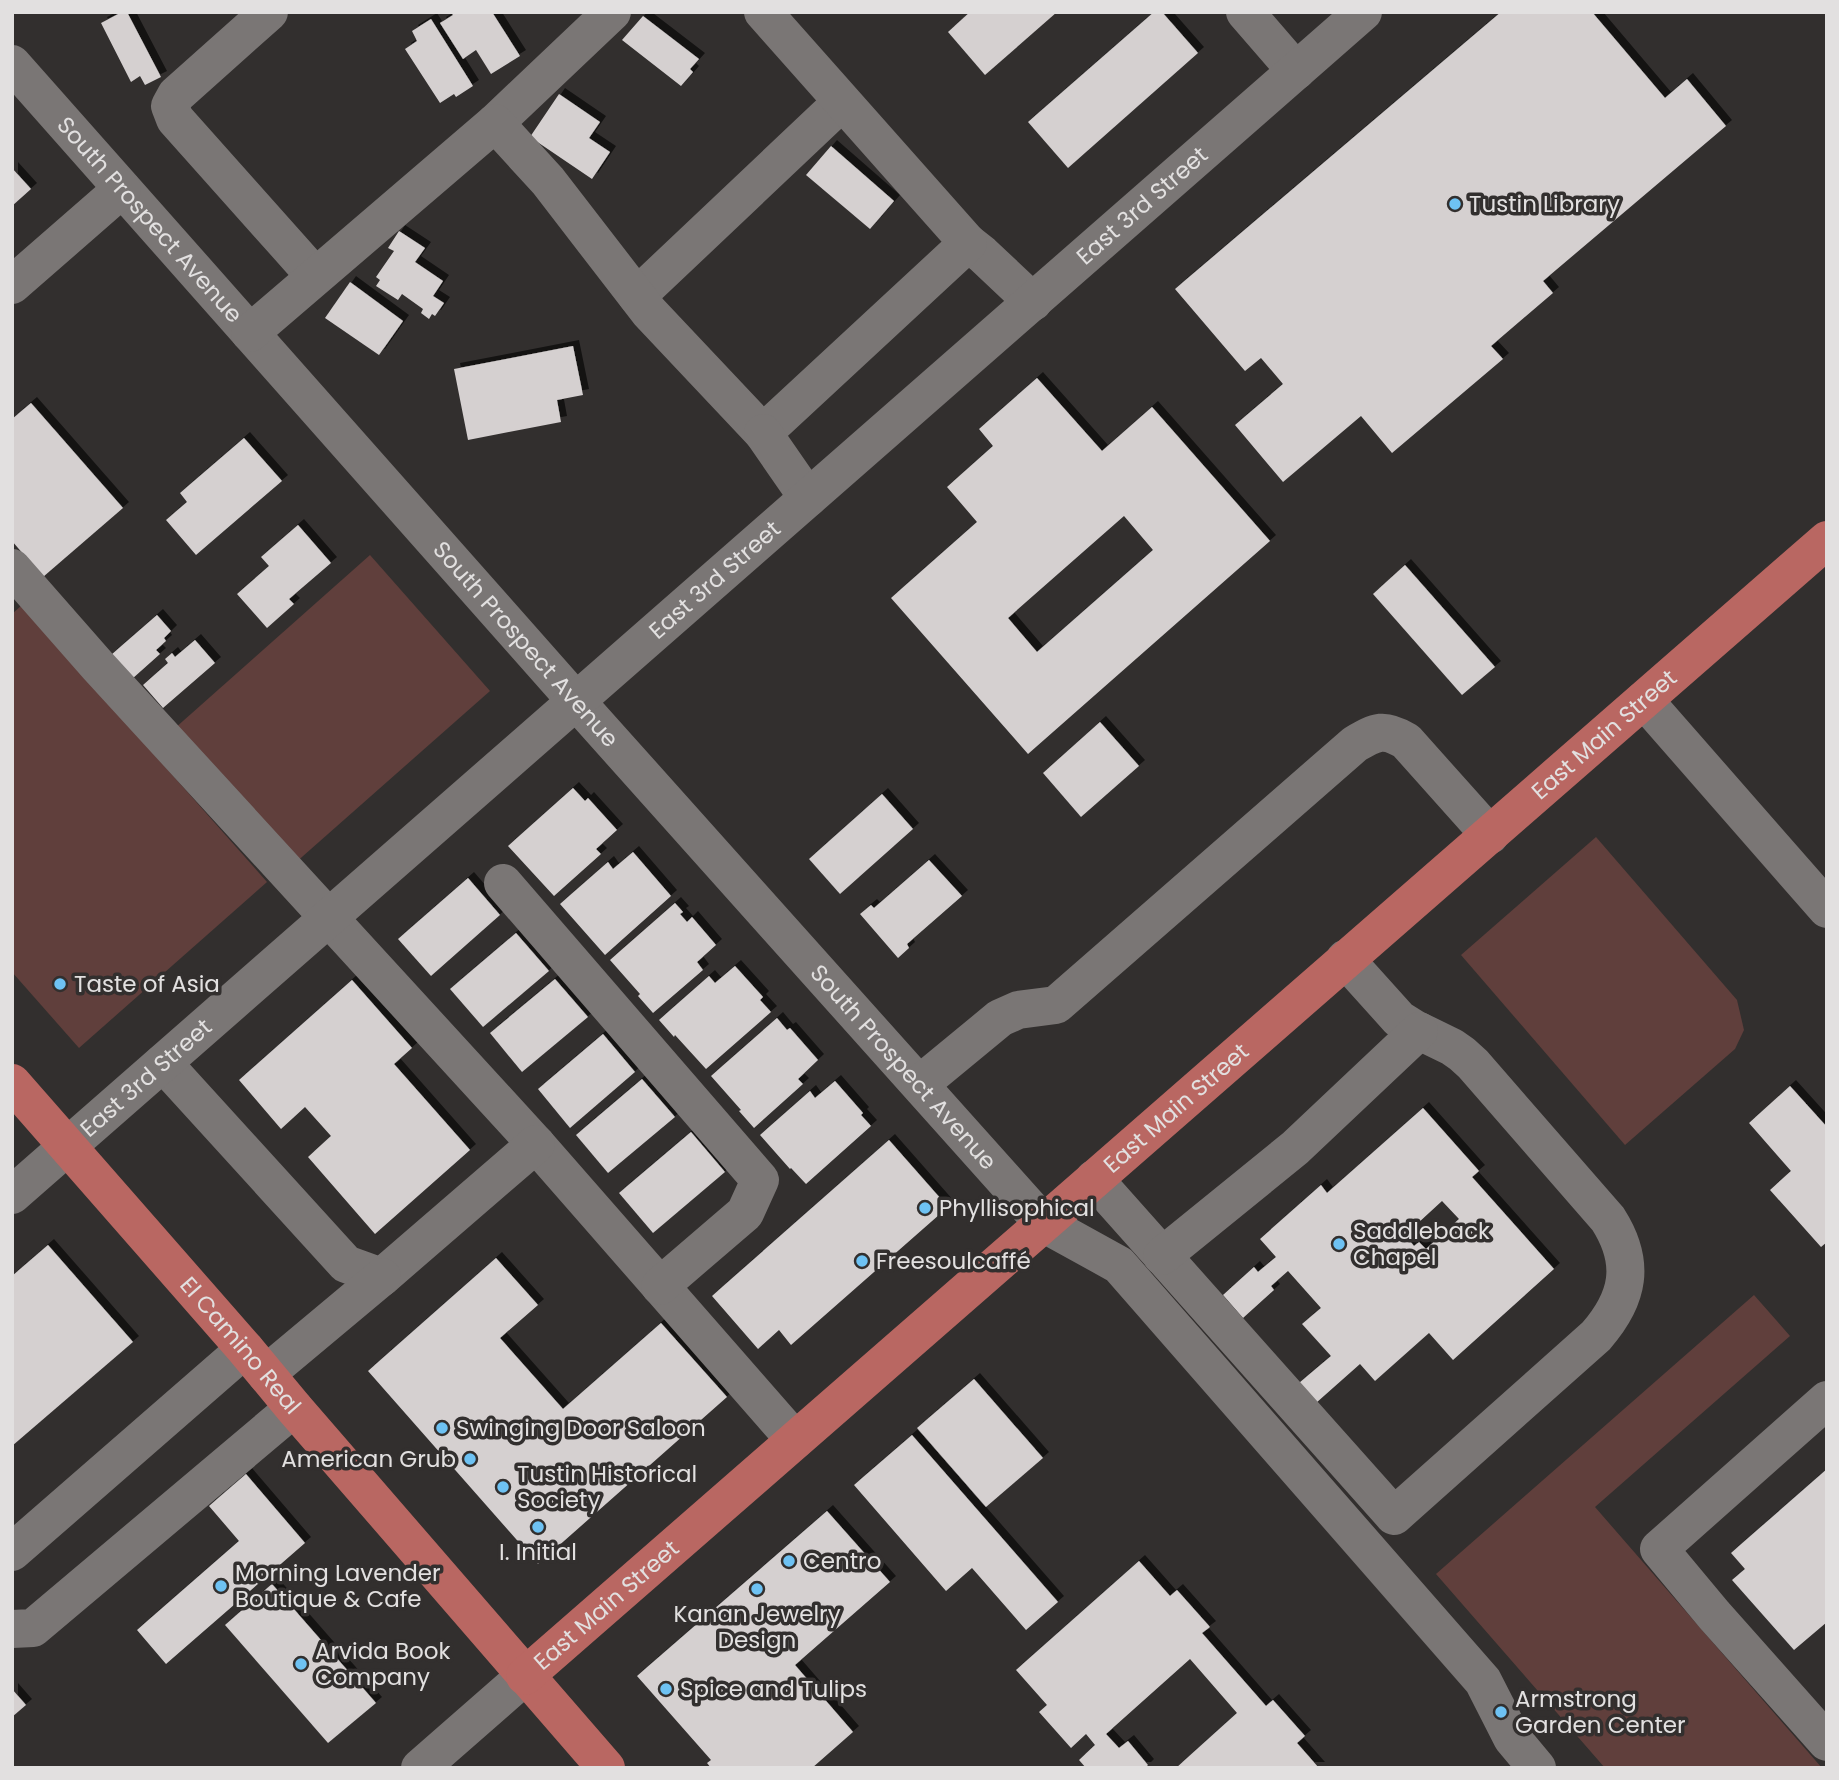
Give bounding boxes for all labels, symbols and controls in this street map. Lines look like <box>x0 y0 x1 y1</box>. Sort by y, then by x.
street label: South Prospect Avenue <box>50 110 250 330</box>
street label: East 3rd Street <box>1069 139 1215 272</box>
place label: Tustin Library <box>1469 188 1620 220</box>
marker: Tustin Library <box>1447 196 1463 212</box>
street label: East 3rd Street <box>642 513 787 646</box>
street label: South Prospect Avenue <box>426 534 626 754</box>
street label: East Main Street <box>1524 662 1684 807</box>
street label: South Prospect Avenue <box>803 957 1004 1177</box>
place label: Taste of Asia <box>74 968 220 1000</box>
marker: Taste of Asia <box>52 976 68 992</box>
street label: East 3rd Street <box>73 1011 219 1144</box>
street label: East Main Street <box>1096 1036 1256 1180</box>
place label: Phyllisophical <box>939 1192 1095 1224</box>
marker: Phyllisophical <box>917 1200 933 1216</box>
place label: Saddleback Chapel <box>1353 1215 1490 1273</box>
marker: Saddleback Chapel <box>1331 1236 1347 1252</box>
place label: Freesoulcaffé <box>876 1245 1031 1277</box>
marker: Freesoulcaffé <box>854 1253 870 1269</box>
street label: El Camino Real <box>173 1270 308 1421</box>
place label: Swinging Door Saloon <box>456 1412 706 1444</box>
marker: Swinging Door Saloon <box>434 1420 450 1436</box>
place label: American Grub <box>281 1443 456 1475</box>
marker: American Grub <box>462 1451 478 1467</box>
place label: Tustin Historical Society <box>517 1458 697 1516</box>
marker: Tustin Historical Society <box>495 1479 511 1495</box>
marker: I. Initial <box>530 1519 546 1535</box>
street label: East Main Street <box>527 1533 686 1677</box>
place label: I. Initial <box>499 1536 577 1568</box>
place label: Centro <box>803 1545 881 1577</box>
marker: Centro <box>781 1553 797 1569</box>
place label: Morning Lavender Boutique & Cafe <box>235 1557 441 1615</box>
marker: Morning Lavender Boutique & Cafe <box>213 1578 229 1594</box>
marker: Kanan Jewelry Design <box>749 1581 765 1597</box>
place label: Kanan Jewelry Design <box>673 1598 841 1656</box>
place label: Arvida Book Company <box>315 1635 450 1693</box>
marker: Arvida Book Company <box>293 1656 309 1672</box>
place label: Spice and Tulips <box>680 1673 867 1705</box>
marker: Spice and Tulips <box>658 1681 674 1697</box>
place label: Armstrong Garden Center <box>1515 1683 1686 1741</box>
marker: Armstrong Garden Center <box>1493 1704 1509 1720</box>

